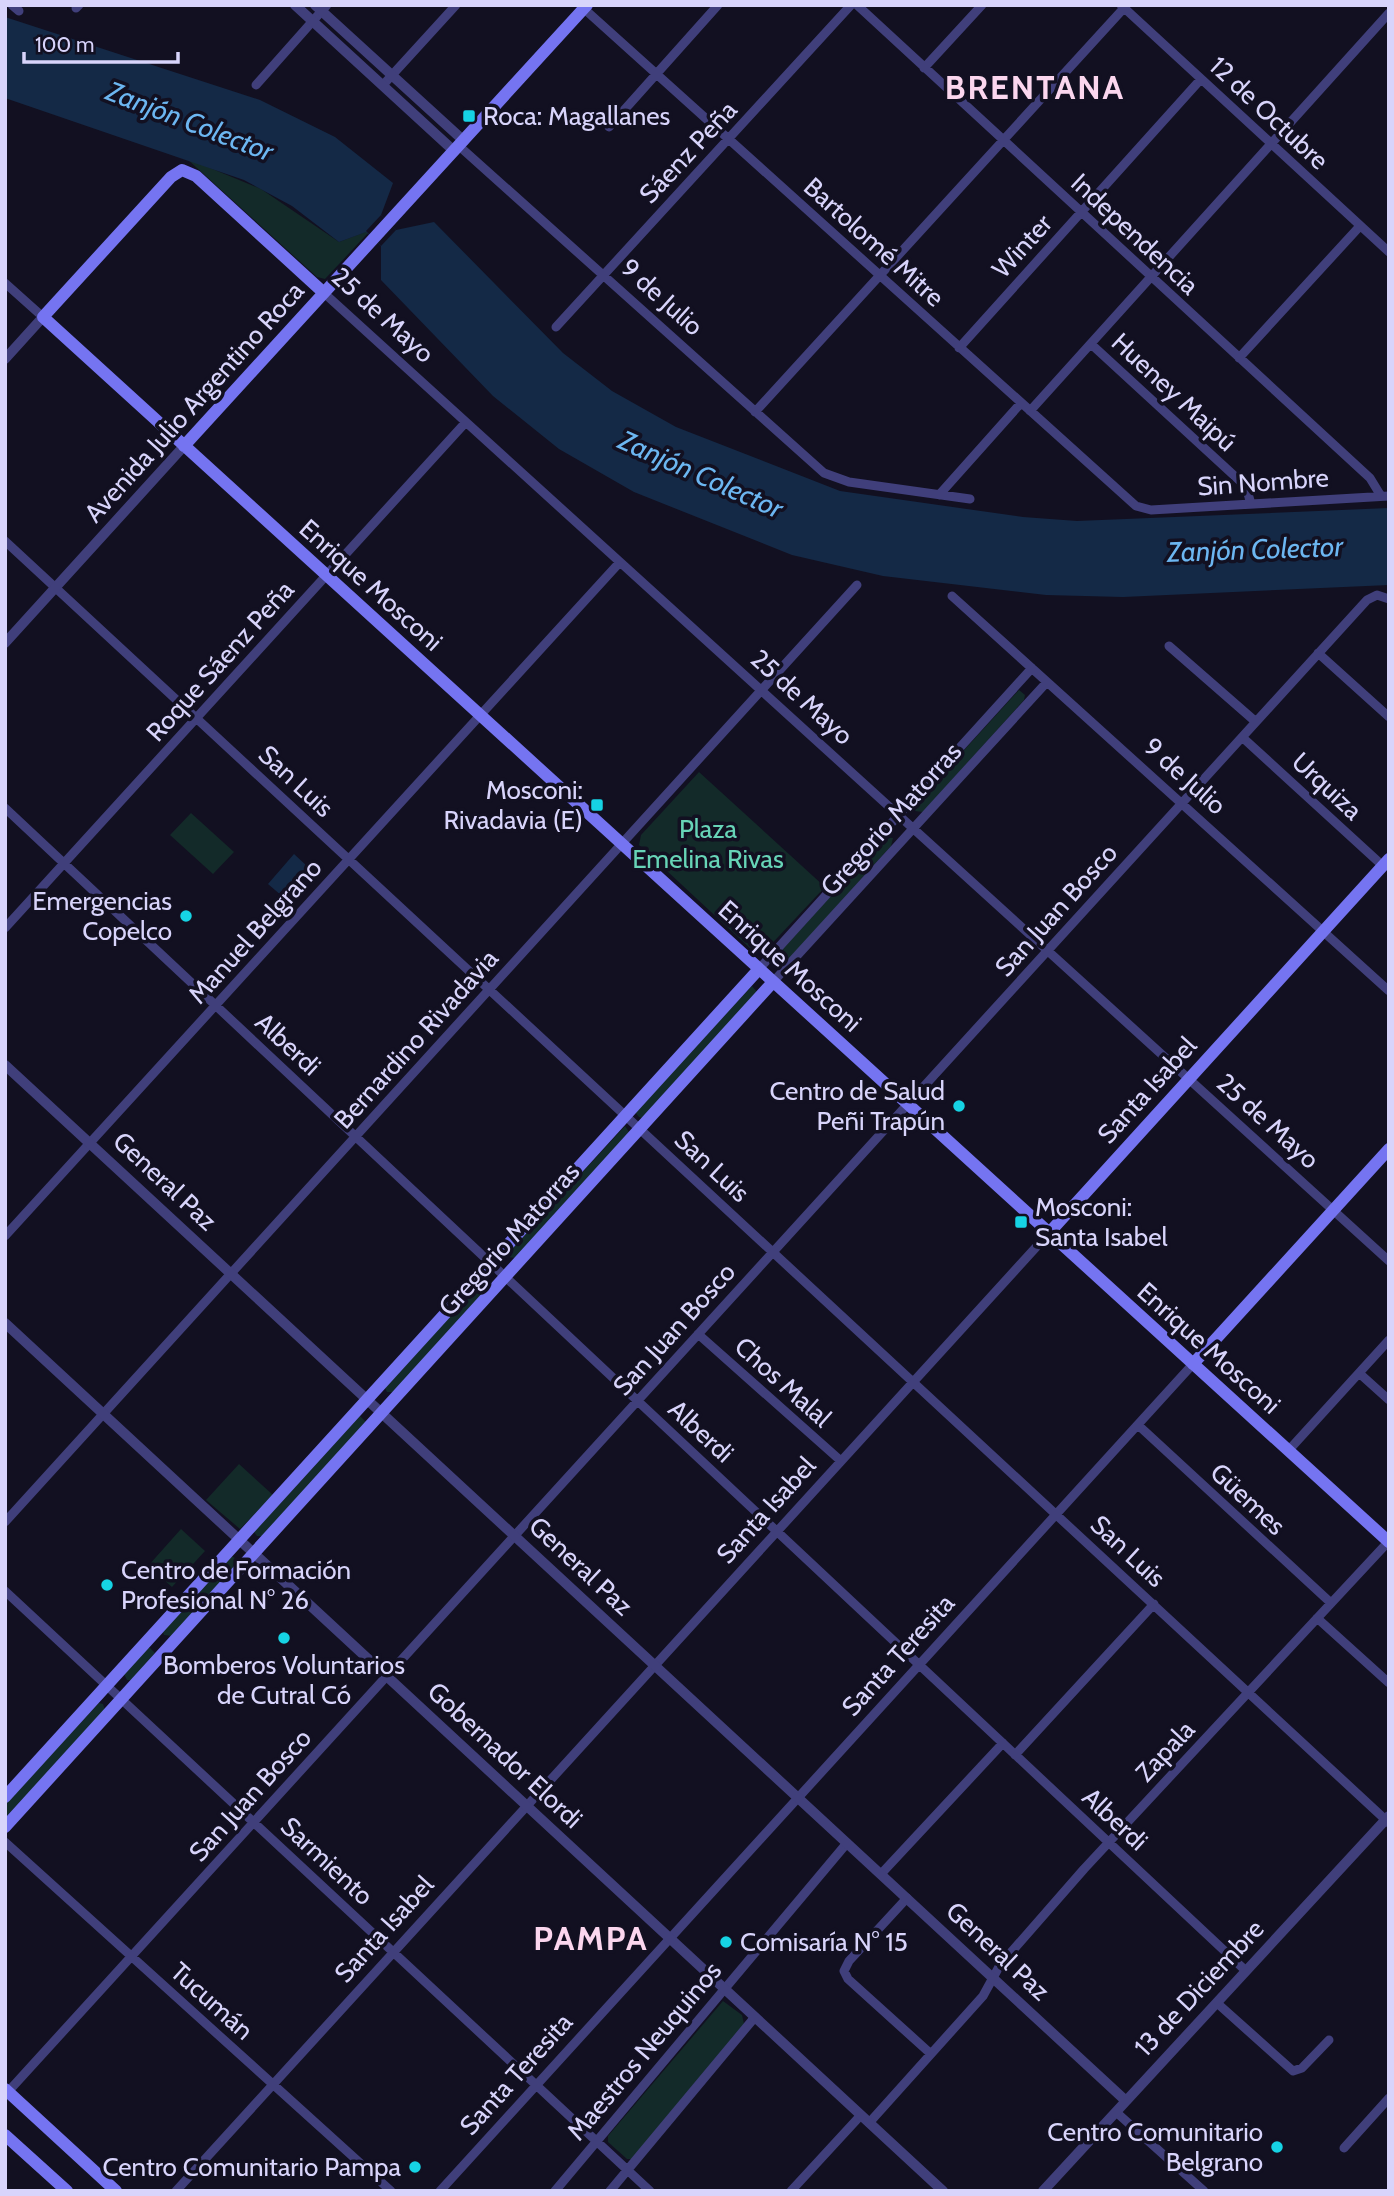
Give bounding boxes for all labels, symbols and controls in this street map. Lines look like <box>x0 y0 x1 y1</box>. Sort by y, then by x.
scale bar <box>24 21 178 65</box>
text: 100 m <box>35 32 94 57</box>
street label: 12 de Octubre <box>1203 50 1335 176</box>
district label: BRENTANA <box>945 67 1125 107</box>
water label: Zanjón Colector <box>100 73 280 169</box>
street label: Sáenz Peña <box>632 94 744 210</box>
place label: Roca: Magallanes <box>483 100 670 132</box>
marker: Roca: Magallanes <box>461 108 477 124</box>
street label: Independencia <box>1064 167 1206 302</box>
street label: Bartolomé Mitre <box>797 171 951 313</box>
street label: Winter <box>985 207 1059 284</box>
street label: 9 de Julio <box>614 252 710 342</box>
street label: 25 de Mayo <box>325 261 441 369</box>
street label: Avenida Julio Argentino Roca <box>77 275 311 529</box>
street label: Hueney Maipú <box>1105 326 1243 458</box>
water label: Zanjón Colector <box>612 422 790 526</box>
street label: Sin Nombre <box>1196 461 1330 503</box>
street label: Enrique Mosconi <box>293 512 449 658</box>
water label: Zanjón Colector <box>1164 529 1345 569</box>
street label: Roque Sáenz Peña <box>139 574 301 748</box>
street label: 25 de Mayo <box>744 643 860 751</box>
street label: 9 de Julio <box>1137 731 1233 821</box>
street label: Gregorio Matorras <box>814 736 968 902</box>
street label: San Luis <box>252 738 340 824</box>
street label: Urquiza <box>1285 745 1369 827</box>
place label: Mosconi: Rivadavia (E) <box>443 774 583 836</box>
marker: Mosconi: Rivadavia (E) <box>589 797 605 813</box>
park label: Plaza Emelina Rivas <box>632 813 784 875</box>
street label: San Juan Bosco <box>988 837 1124 983</box>
street label: Manuel Belgrano <box>181 852 329 1010</box>
place label: Emergencias Copelco <box>32 885 172 947</box>
street label: Enrique Mosconi <box>712 893 868 1039</box>
marker: Emergencias Copelco <box>178 908 194 924</box>
street label: Bernardino Rivadavia <box>327 942 505 1135</box>
street label: Alberdi <box>249 1006 327 1082</box>
street label: Santa Isabel <box>1091 1030 1203 1150</box>
street label: 25 de Mayo <box>1210 1067 1326 1175</box>
place label: Centro de Salud Peñi Trapún <box>769 1075 945 1137</box>
marker: Centro de Salud Peñi Trapún <box>951 1098 967 1114</box>
street label: San Luis <box>668 1123 756 1209</box>
street label: General Paz <box>106 1125 224 1237</box>
street label: Gregorio Matorras <box>432 1156 586 1322</box>
place label: Mosconi: Santa Isabel <box>1035 1191 1168 1253</box>
marker: Mosconi: Santa Isabel <box>1013 1214 1029 1230</box>
street label: San Juan Bosco <box>606 1256 742 1402</box>
street label: Enrique Mosconi <box>1131 1275 1287 1421</box>
street label: Chos Malal <box>728 1330 838 1434</box>
street label: Alberdi <box>662 1393 740 1469</box>
street label: Santa Isabel <box>710 1450 822 1570</box>
street label: Güemes <box>1204 1456 1292 1542</box>
street label: San Luis <box>1084 1508 1172 1594</box>
street label: General Paz <box>522 1510 640 1622</box>
place label: Centro de Formación Profesional N° 26 <box>121 1554 351 1616</box>
marker: Centro de Formación Profesional N° 26 <box>99 1577 115 1593</box>
street label: Santa Teresita <box>835 1587 961 1723</box>
marker: Bomberos Voluntarios de Cutral Có <box>276 1630 292 1646</box>
place label: Bomberos Voluntarios de Cutral Có <box>163 1649 405 1711</box>
street label: Gobernador Elordi <box>421 1675 589 1835</box>
street label: Zapala <box>1129 1713 1202 1788</box>
street label: San Juan Bosco <box>182 1722 318 1868</box>
street label: Alberdi <box>1076 1781 1154 1857</box>
street label: Sarmiento <box>274 1810 380 1912</box>
street label: Santa Isabel <box>328 1869 440 1989</box>
street label: General Paz <box>939 1895 1057 2007</box>
street label: 13 de Diciembre <box>1128 1913 1270 2063</box>
district label: PAMPA <box>533 1918 649 1958</box>
place label: Comisaría N° 15 <box>740 1926 908 1958</box>
marker: Comisaría N° 15 <box>718 1934 734 1950</box>
street label: Tucumán <box>164 1955 260 2047</box>
street label: Maestros Neuquinos <box>560 1955 728 2147</box>
street label: Santa Teresita <box>453 2006 579 2142</box>
place label: Centro Comunitario Belgrano <box>1047 2116 1263 2178</box>
marker: Centro Comunitario Belgrano <box>1269 2139 1285 2155</box>
place label: Centro Comunitario Pampa <box>103 2151 402 2183</box>
marker: Centro Comunitario Pampa <box>407 2159 423 2175</box>

